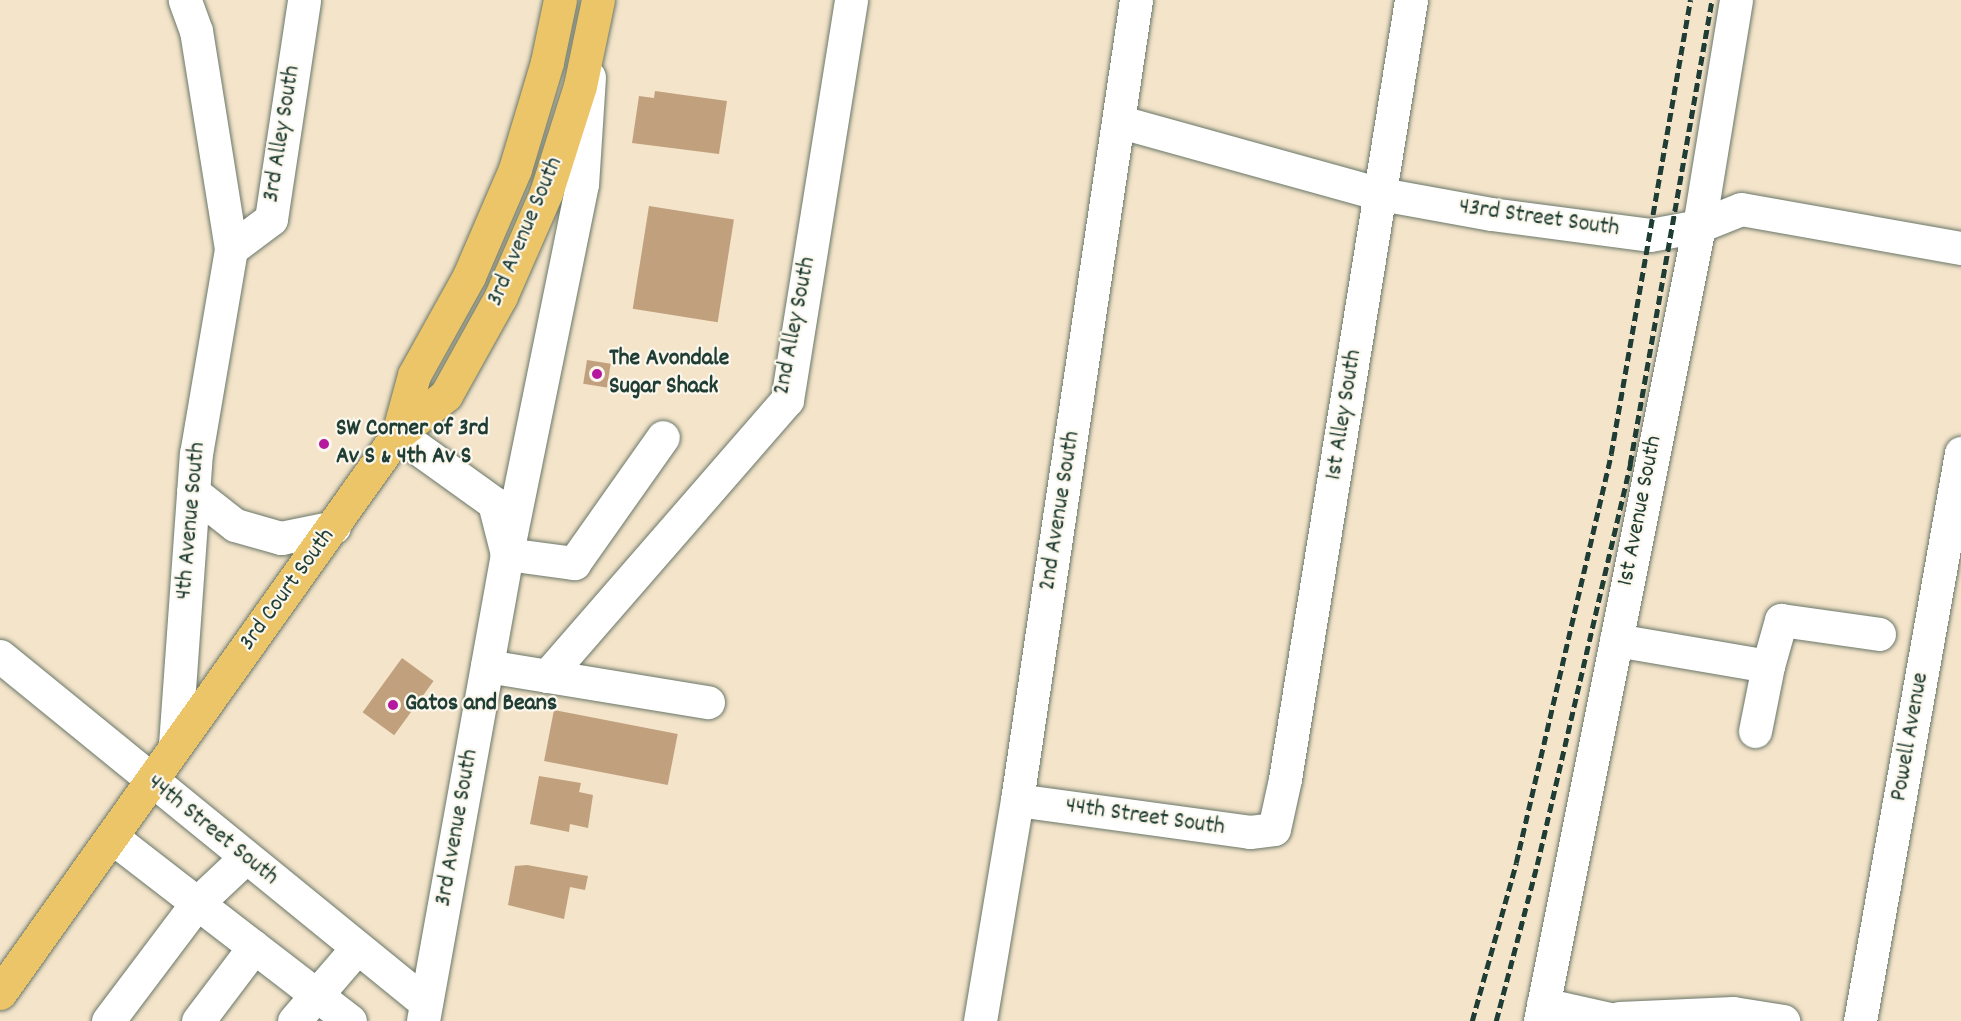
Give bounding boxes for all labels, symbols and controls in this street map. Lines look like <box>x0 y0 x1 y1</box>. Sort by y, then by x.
street label: 3rd Alley South <box>258 64 308 204</box>
street label: 3rd Avenue South <box>482 153 570 311</box>
street label: 43rd Street South <box>1457 193 1621 245</box>
street label: 2nd Alley South <box>768 254 824 398</box>
place label: The Avondale Sugar Shack <box>609 346 729 402</box>
street label: 1st Alley South <box>1320 348 1370 482</box>
marker: The Avondale Sugar Shack <box>590 367 604 381</box>
place label: SW Corner of 3rd Av S & 4th Av S <box>336 416 489 472</box>
street label: 2nd Avenue South <box>1034 429 1088 593</box>
street label: 1st Avenue South <box>1612 433 1670 589</box>
marker: SW Corner of 3rd Av S & 4th Av S <box>317 437 331 451</box>
street label: 4th Avenue South <box>171 441 213 601</box>
street label: 3rd Court South <box>234 523 342 657</box>
street label: Powell Avenue <box>1886 670 1936 804</box>
place label: Gatos and Beans <box>405 691 557 719</box>
marker: Gatos and Beans <box>386 698 400 712</box>
street label: 3rd Avenue South <box>430 747 486 909</box>
street label: 44th Street South <box>141 769 283 893</box>
street label: 44th Street South <box>1064 793 1226 843</box>

